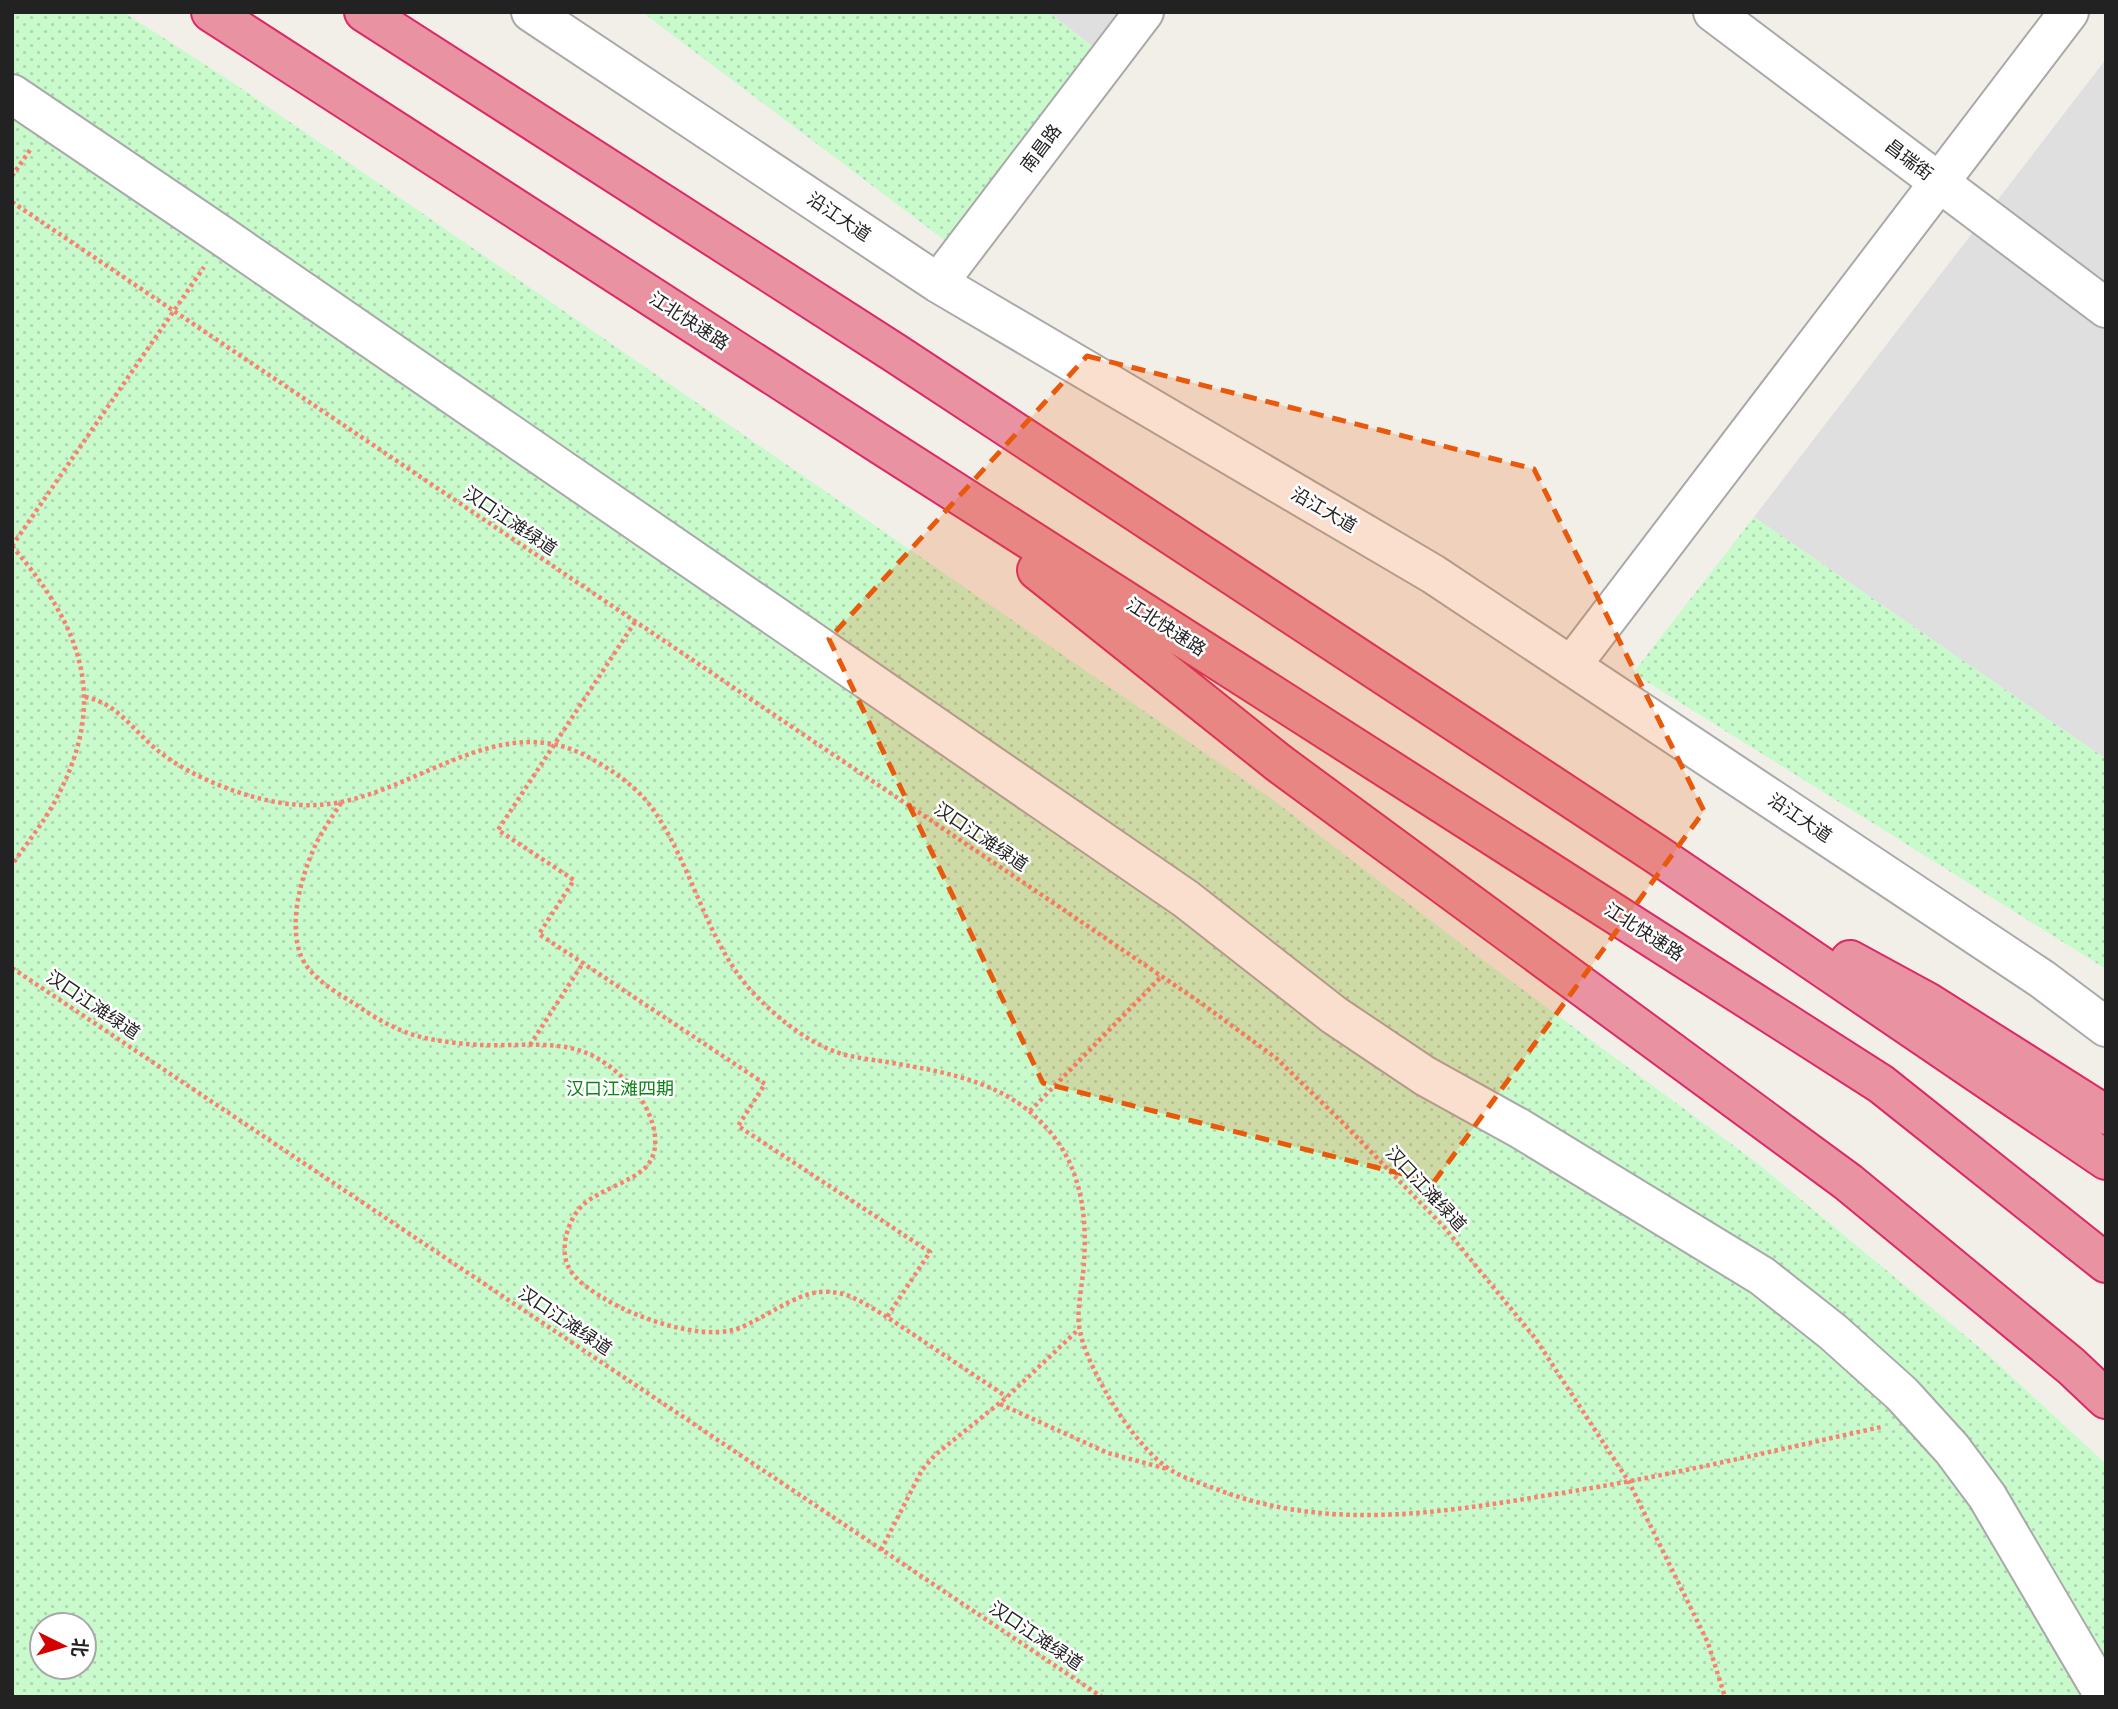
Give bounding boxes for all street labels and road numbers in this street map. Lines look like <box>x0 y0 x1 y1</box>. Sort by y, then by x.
street label: 南昌路 <box>1015 119 1067 177</box>
street label: 昌瑞街 <box>1880 134 1938 186</box>
street label: 沿江大道 <box>802 187 876 247</box>
street label: 江北快速路 <box>645 286 733 356</box>
street label: 汉口江滩绿道 <box>459 481 561 561</box>
street label: 沿江大道 <box>1287 482 1361 538</box>
street label: 江北快速路 <box>1122 592 1210 662</box>
street label: 沿江大道 <box>1763 788 1837 848</box>
street label: 汉口江滩绿道 <box>930 797 1032 877</box>
street label: 江北快速路 <box>1600 897 1688 967</box>
street label: 汉口江滩绿道 <box>42 965 144 1045</box>
street label: 汉口江滩绿道 <box>1380 1141 1472 1237</box>
street label: 汉口江滩绿道 <box>514 1281 616 1361</box>
street label: 汉口江滩绿道 <box>985 1596 1087 1676</box>

